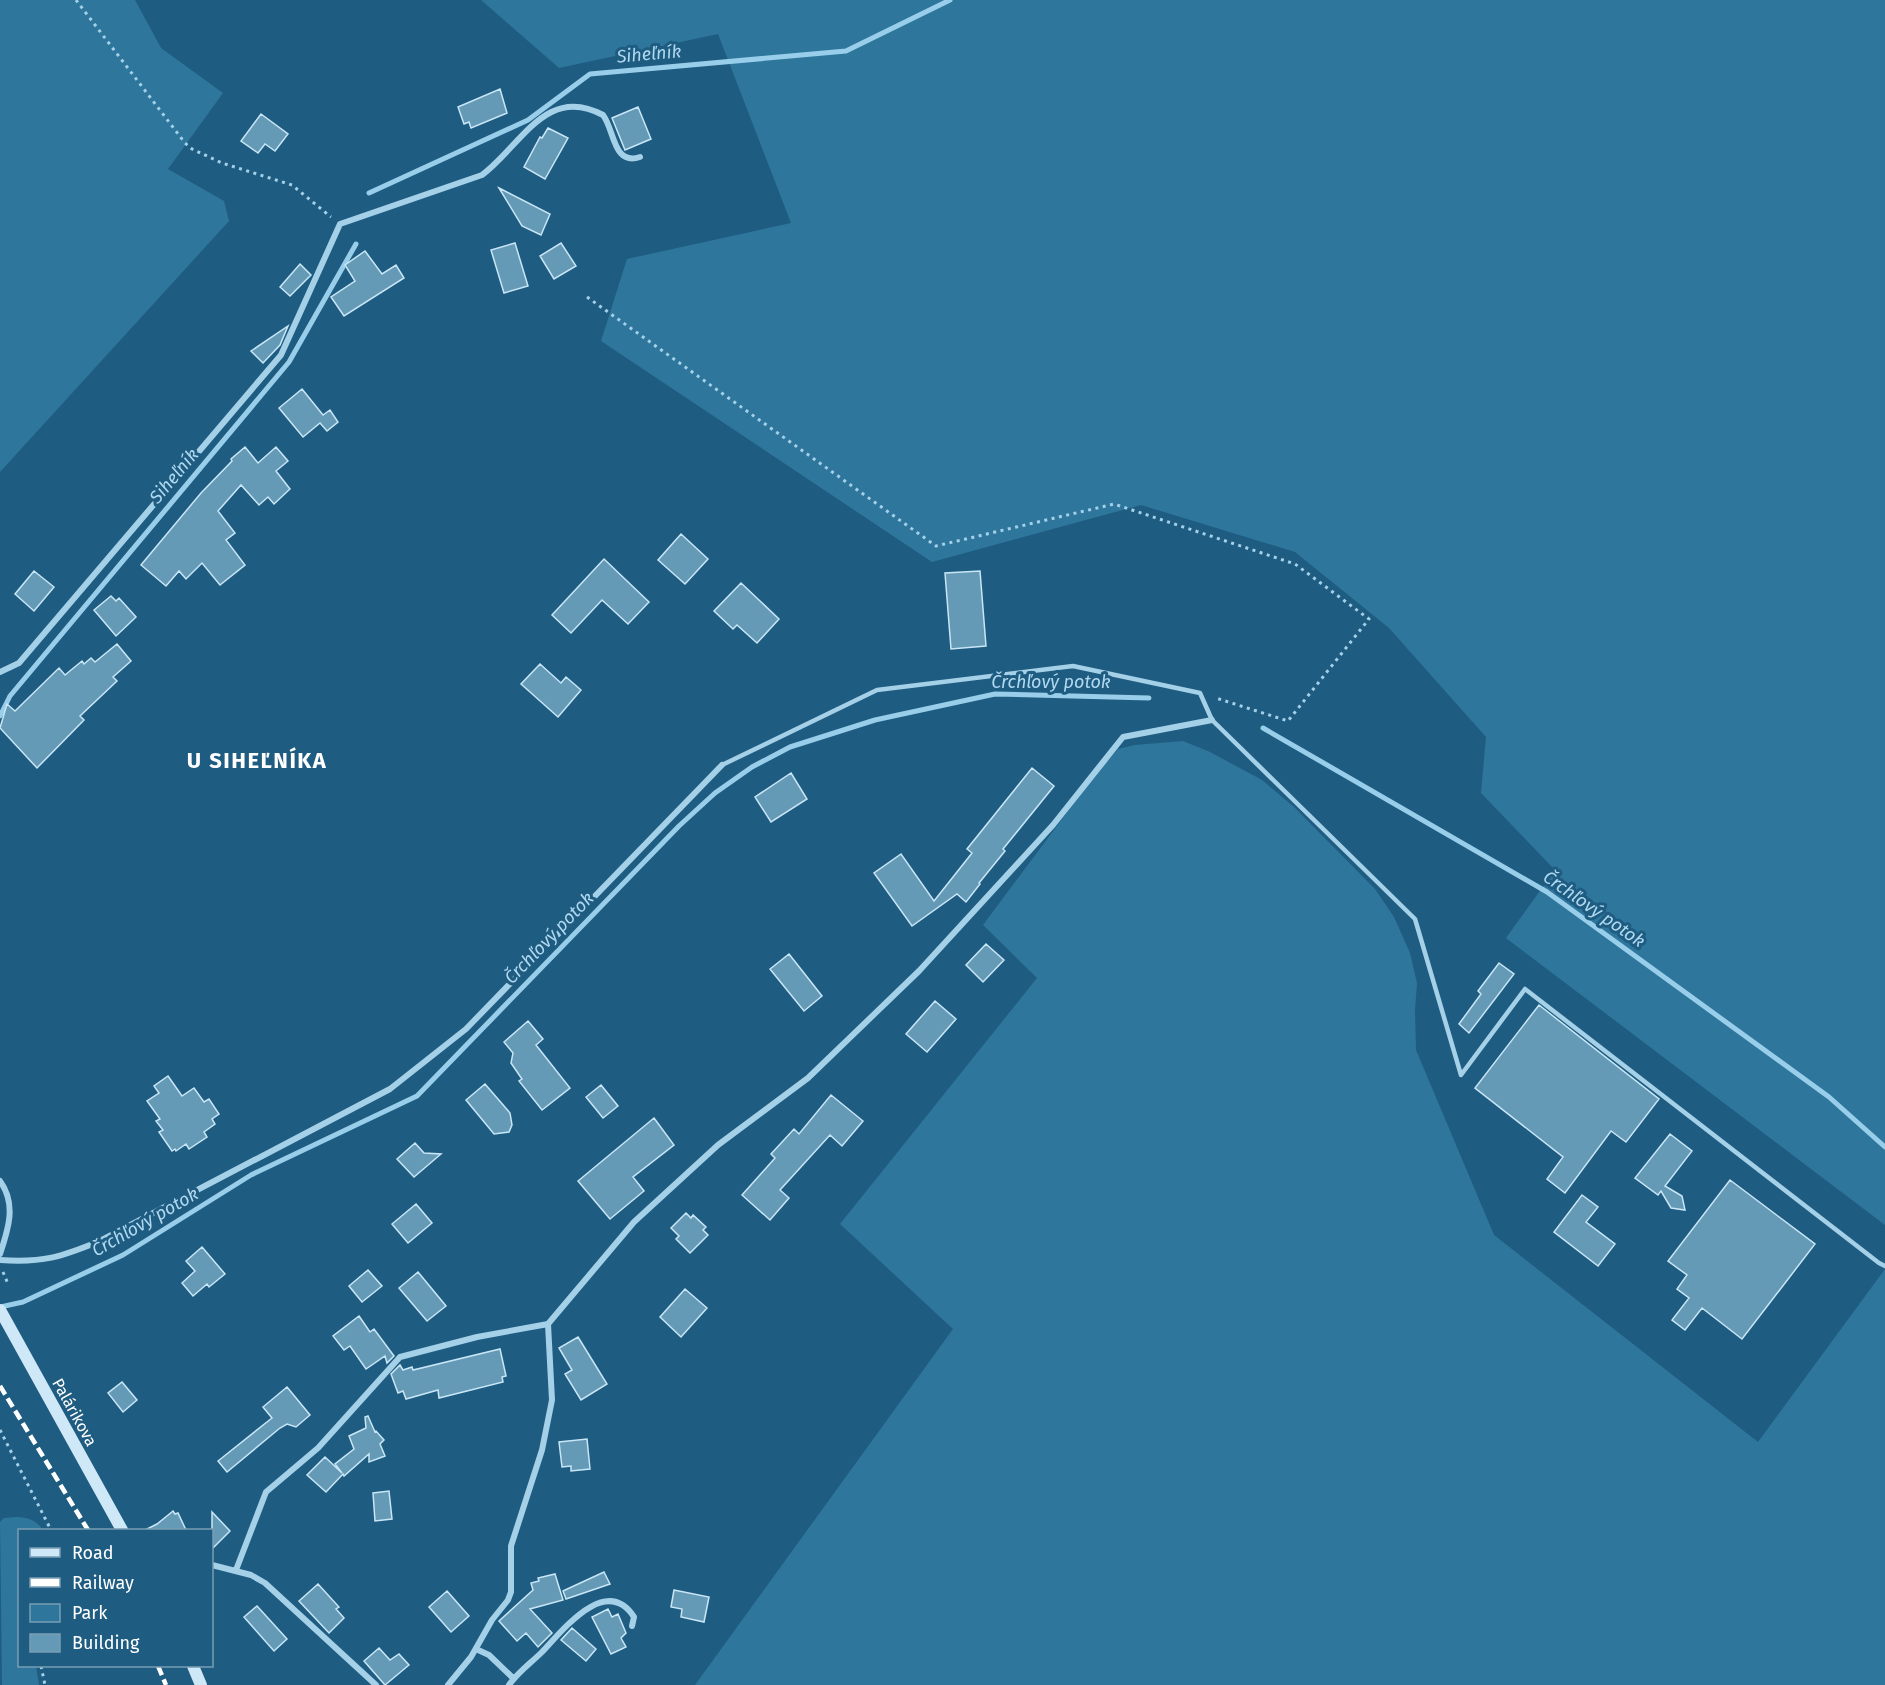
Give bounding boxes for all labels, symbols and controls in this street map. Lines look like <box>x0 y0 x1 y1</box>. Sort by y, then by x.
water label: Siheľník <box>615 40 682 68</box>
water label: Siheľník <box>144 444 203 509</box>
water label: Črchľový potok <box>991 671 1111 693</box>
district label: U SIHEĽNÍKA <box>187 747 327 774</box>
water label: Črchľový potok <box>1539 866 1649 952</box>
water label: Črchľový potok <box>500 887 598 989</box>
water label: Črchľový potok <box>88 1183 202 1261</box>
street label: Palárikova <box>48 1375 101 1449</box>
legend <box>18 1529 213 1667</box>
text: Road <box>72 1542 114 1564</box>
text: Railway <box>72 1572 134 1594</box>
text: Park <box>72 1602 108 1624</box>
text: Building <box>72 1632 140 1654</box>

